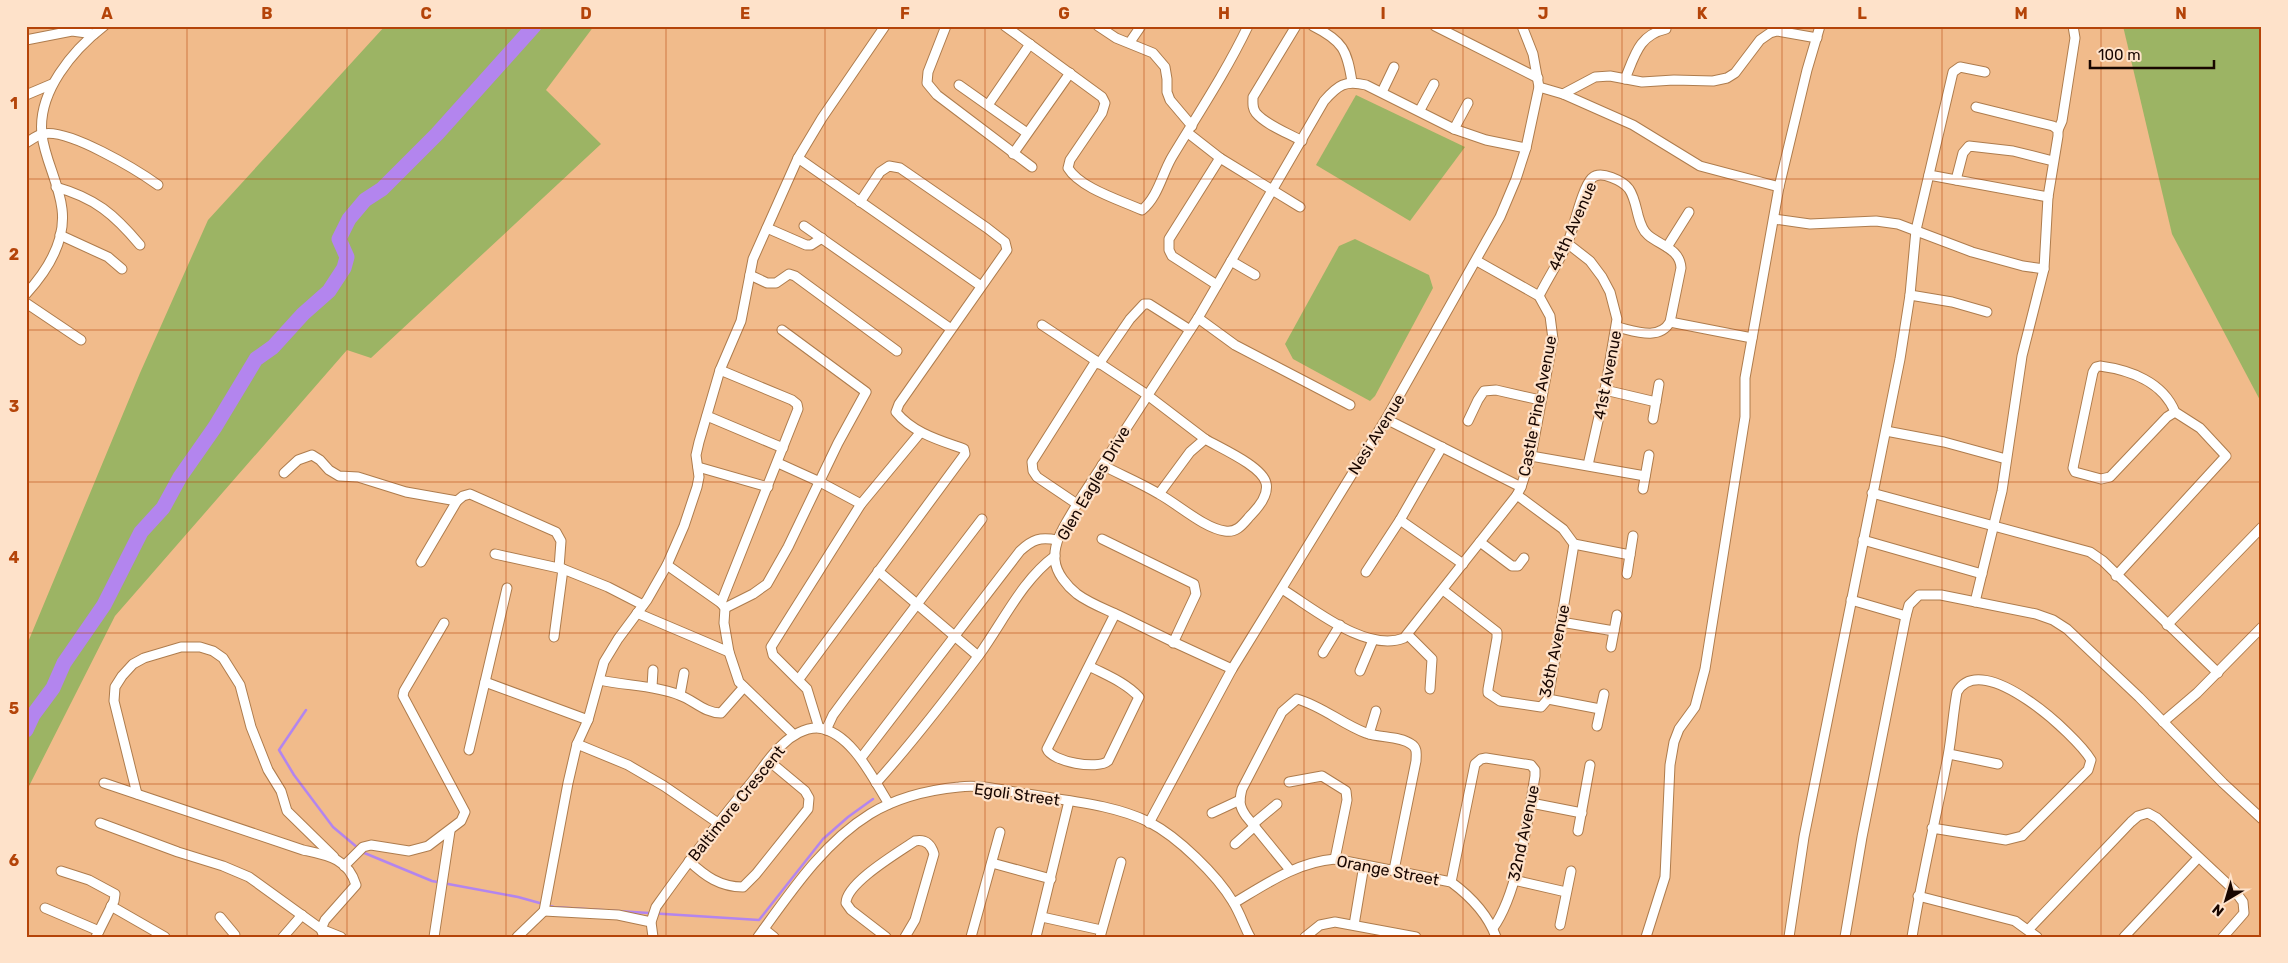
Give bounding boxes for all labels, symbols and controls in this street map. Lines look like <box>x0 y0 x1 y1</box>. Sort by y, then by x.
text: A <box>101 4 113 23</box>
text: B <box>261 4 273 23</box>
text: C <box>420 4 432 23</box>
text: D <box>580 4 592 23</box>
text: E <box>740 4 750 23</box>
text: F <box>900 4 910 23</box>
text: G <box>1058 4 1070 23</box>
text: H <box>1218 4 1230 23</box>
text: I <box>1380 4 1386 23</box>
text: J <box>1538 4 1548 23</box>
text: K <box>1697 4 1708 23</box>
text: L <box>1857 4 1867 23</box>
text: M <box>2014 4 2028 23</box>
text: N <box>2175 4 2187 23</box>
scale bar <box>2090 38 2214 70</box>
text: 100 m <box>2098 46 2140 64</box>
text: 1 <box>10 94 18 113</box>
street label: 44th Avenue <box>1544 179 1601 274</box>
text: 2 <box>9 245 19 264</box>
street label: 41st Avenue <box>1590 329 1625 421</box>
street label: Castle Pine Avenue <box>1515 334 1560 478</box>
street label: Nesi Avenue <box>1344 390 1409 478</box>
text: 3 <box>9 397 19 416</box>
street label: Glen Eagles Drive <box>1053 423 1134 544</box>
text: 4 <box>9 548 20 567</box>
street label: 36th Avenue <box>1535 603 1574 699</box>
text: 5 <box>9 699 19 718</box>
street label: Baltimore Crescent <box>684 742 789 865</box>
street label: Egoli Street <box>973 779 1061 810</box>
street label: 32nd Avenue <box>1504 783 1543 883</box>
text: 6 <box>9 851 19 870</box>
street label: Orange Street <box>1335 851 1441 890</box>
north arrow <box>2200 876 2250 926</box>
text: N <box>2209 900 2228 920</box>

